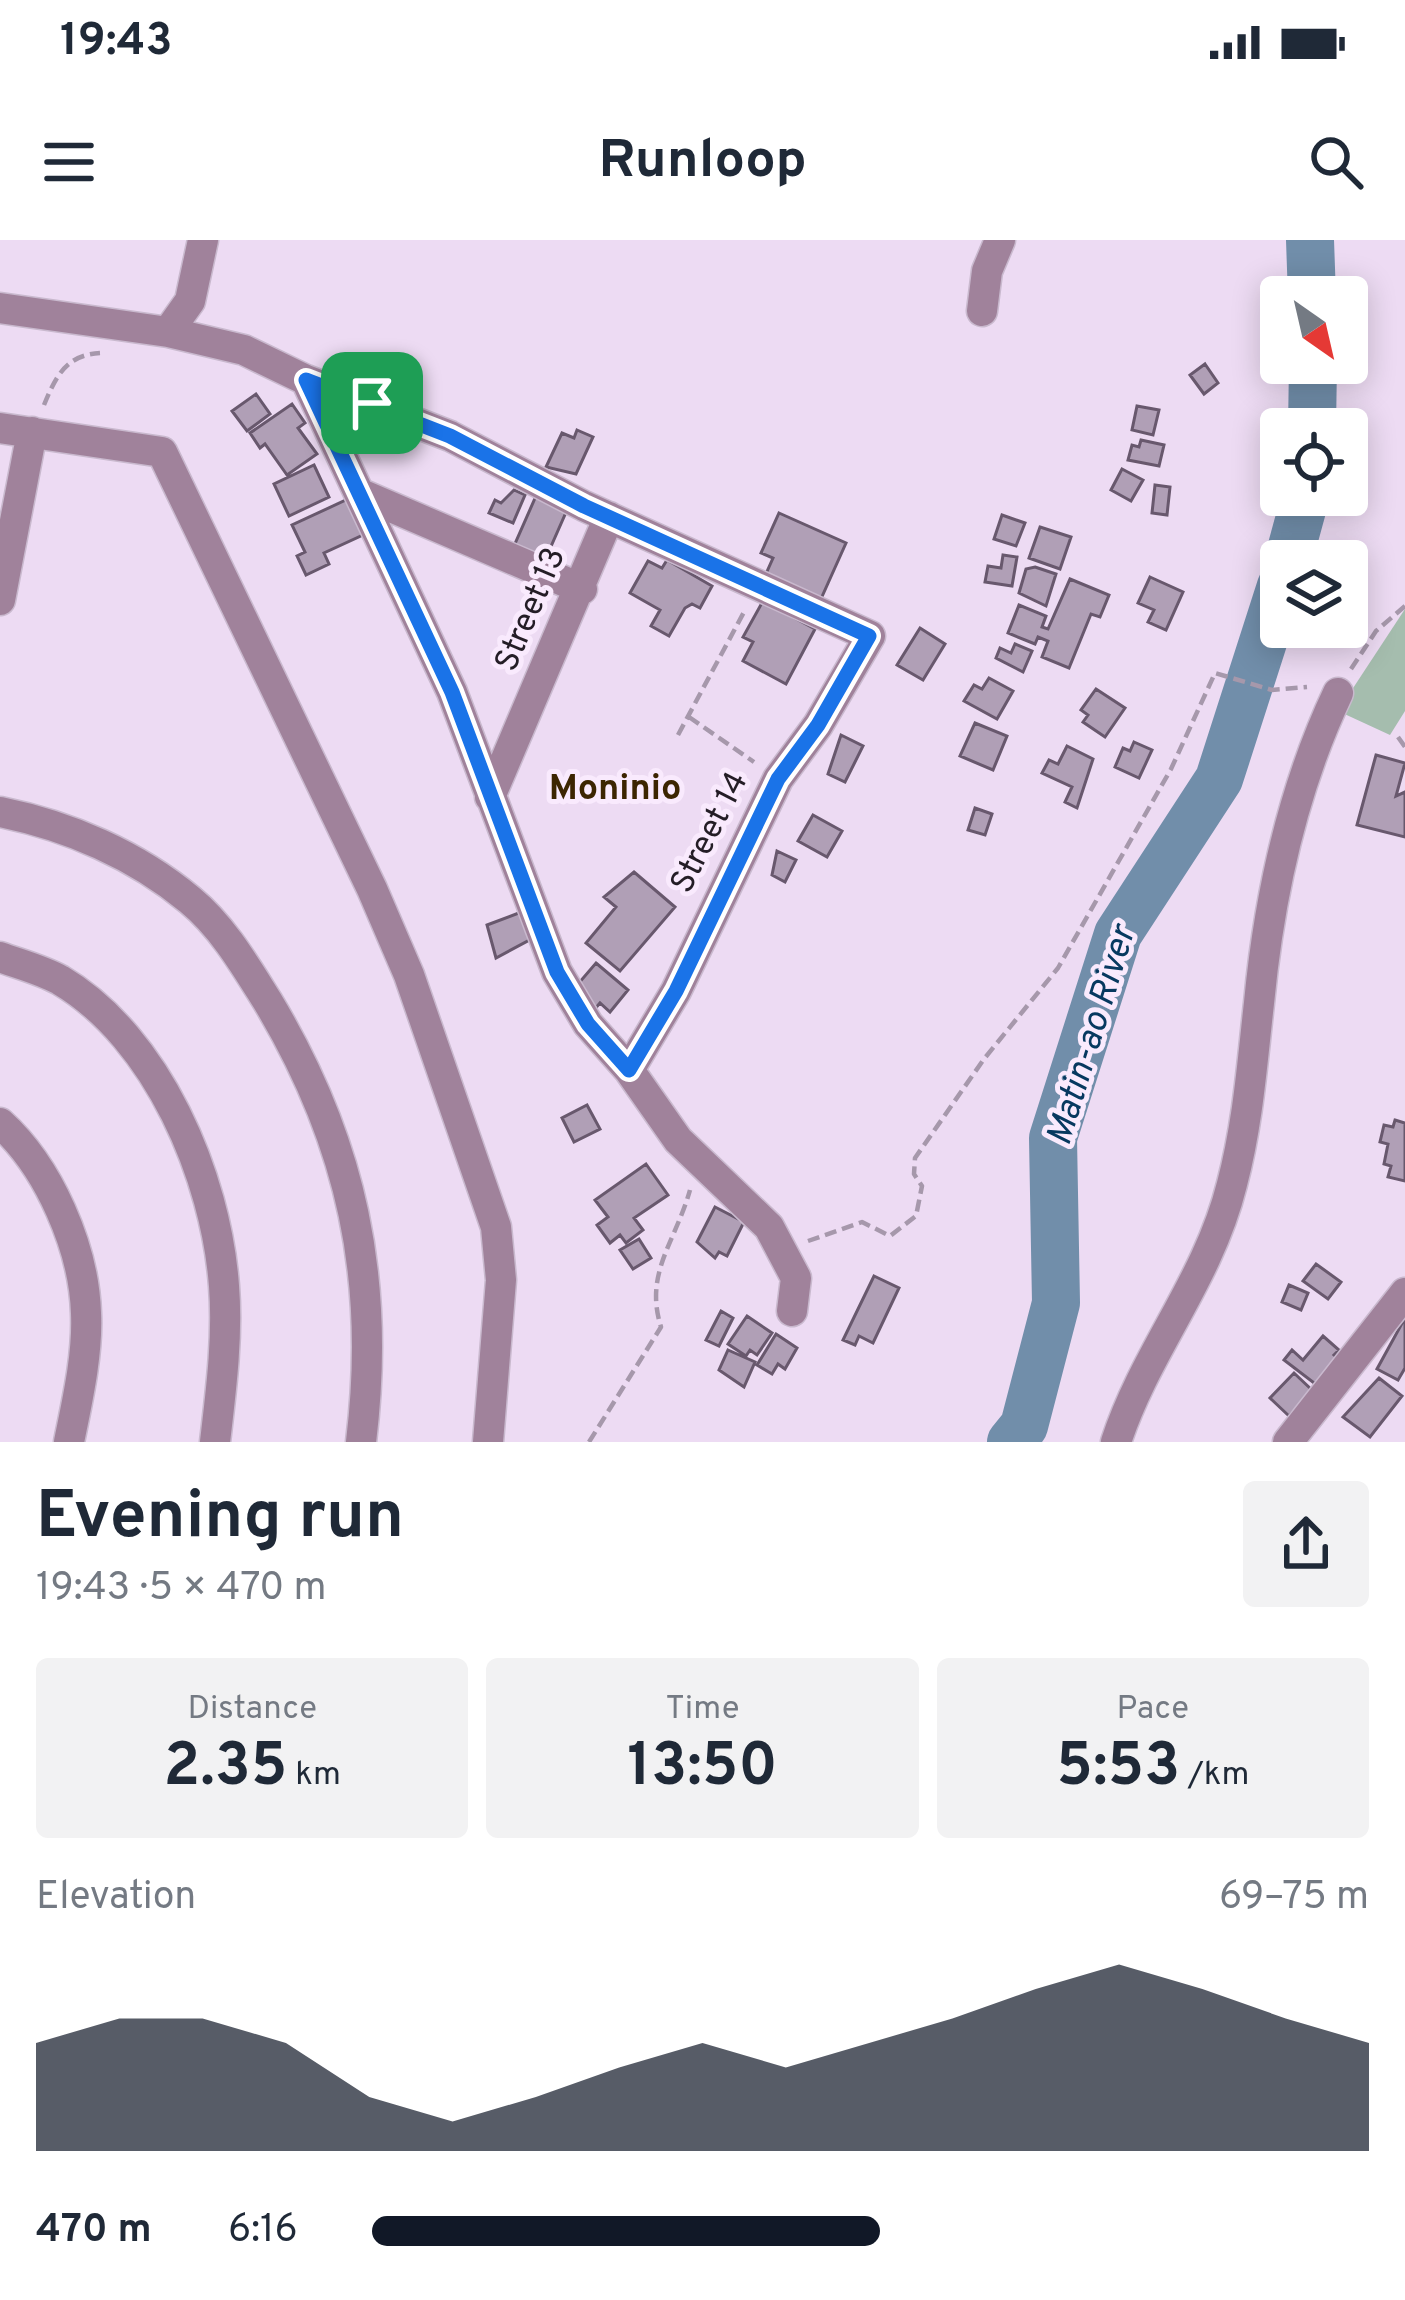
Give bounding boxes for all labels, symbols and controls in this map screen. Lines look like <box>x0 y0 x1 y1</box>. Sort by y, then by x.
text: 19:43 <box>60 14 172 71</box>
text: Runloop <box>598 128 807 197</box>
icon: menu <box>36 129 102 195</box>
icon: search <box>1303 129 1369 195</box>
north arrow <box>1260 276 1368 384</box>
map controls <box>1260 276 1368 648</box>
pin <box>321 352 423 454</box>
icon: arrive <box>339 370 405 436</box>
button: locate <box>1260 408 1368 516</box>
button: layers <box>1260 540 1368 648</box>
street label: Street 13 <box>487 542 577 678</box>
street label: Street 14 <box>663 765 759 901</box>
district label: Moninio <box>549 767 681 813</box>
water label: Matin-ao River <box>1038 918 1149 1151</box>
text: Evening run <box>36 1478 404 1561</box>
button: share <box>1243 1481 1369 1607</box>
text: 19:43 · 5 × 470 m <box>36 1565 327 1614</box>
text: Distance <box>187 1689 317 1731</box>
text: Time <box>666 1689 739 1731</box>
text: Pace <box>1117 1689 1189 1731</box>
text: 2.35 <box>163 1731 287 1807</box>
text: 13:50 <box>627 1731 778 1807</box>
text: 5:53 <box>1056 1731 1180 1807</box>
text: km <box>287 1755 341 1797</box>
text: /km <box>1180 1755 1249 1797</box>
text: Elevation <box>36 1874 196 1923</box>
text: 69–75 m <box>1219 1874 1369 1923</box>
text: 470 m <box>36 2207 152 2256</box>
text: 6:16 <box>228 2207 298 2256</box>

